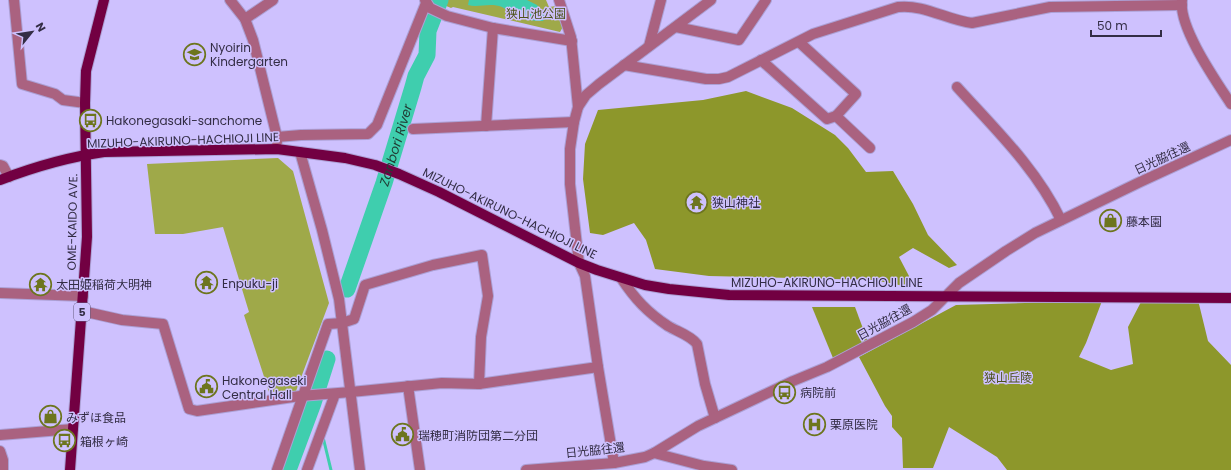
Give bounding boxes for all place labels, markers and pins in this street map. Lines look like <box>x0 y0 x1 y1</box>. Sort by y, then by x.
place label: Nyoirin Kindergarten <box>210 39 288 70</box>
school or university icon: Nyoirin Kindergarten <box>181 41 207 67</box>
bus stop icon: Hakonegasaki-sanchome <box>78 107 104 133</box>
place label: Hakonegasaki-sanchome <box>106 112 262 129</box>
temple icon: 狭山神社 <box>683 189 709 215</box>
place label: 狭山神社 <box>712 194 760 211</box>
shop icon: 藤本園 <box>1098 208 1124 234</box>
place label: 藤本園 <box>1126 213 1162 230</box>
temple icon: Enpuku-ji <box>194 270 220 296</box>
temple icon: 太田姫稲荷大明神 <box>27 271 53 297</box>
place label: Enpuku-ji <box>222 275 278 292</box>
place label: 太田姫稲荷大明神 <box>56 276 152 293</box>
place label: Hakonegaseki Central Hall <box>222 372 307 403</box>
public building icon: Hakonegaseki Central Hall <box>193 374 219 400</box>
bus stop icon: 病院前 <box>771 379 797 405</box>
place label: 病院前 <box>800 384 836 401</box>
shop icon: みずほ食品 <box>38 404 64 430</box>
place label: みずほ食品 <box>66 409 126 426</box>
hospital icon: 栗原医院 <box>801 411 827 437</box>
place label: 栗原医院 <box>830 416 878 433</box>
public building icon: 瑞穂町消防団第二分団 <box>390 422 416 448</box>
place label: 瑞穂町消防団第二分団 <box>418 427 538 444</box>
bus stop icon: 箱根ヶ崎 <box>51 428 77 454</box>
place label: 箱根ヶ崎 <box>80 433 128 450</box>

